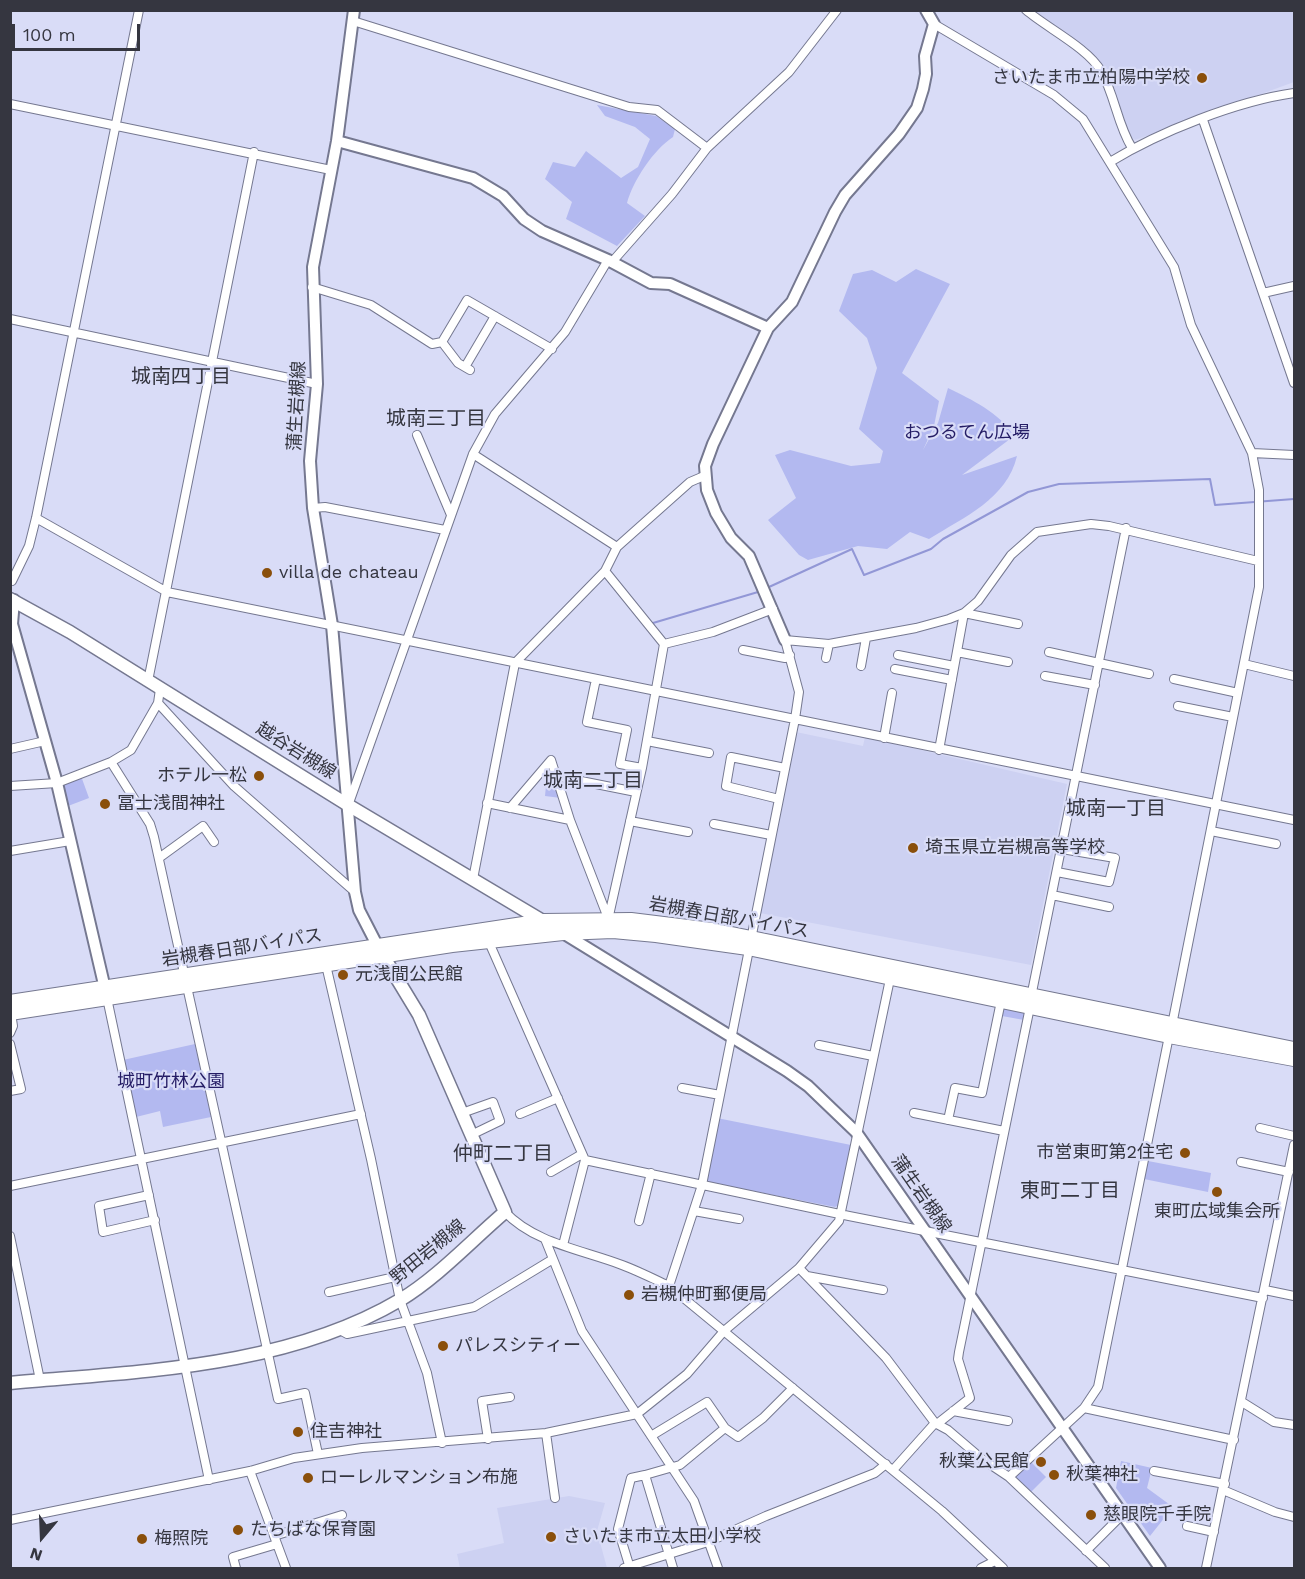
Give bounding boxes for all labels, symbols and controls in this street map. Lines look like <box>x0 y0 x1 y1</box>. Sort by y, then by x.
scale bar <box>15 12 142 50</box>
text: 100 m <box>23 24 76 45</box>
place label: さいたま市立柏陽中学校 <box>992 67 1190 89</box>
marker: さいたま市立柏陽中学校 <box>1195 71 1209 85</box>
street label: 蒲生岩槻線 <box>284 360 310 452</box>
district label: 城南四丁目 <box>131 365 231 389</box>
district label: 城南三丁目 <box>386 407 486 431</box>
park label: おつるてん広場 <box>904 422 1030 444</box>
place label: villa de chateau <box>279 562 419 584</box>
marker: villa de chateau <box>260 566 274 580</box>
street label: 越谷岩槻線 <box>252 718 340 784</box>
place label: ホテル一松 <box>157 765 247 787</box>
marker: ホテル一松 <box>252 769 266 783</box>
district label: 城南二丁目 <box>543 769 643 793</box>
place label: 冨士浅間神社 <box>117 793 225 815</box>
marker: 冨士浅間神社 <box>98 797 112 811</box>
district label: 城南一丁目 <box>1066 797 1166 821</box>
place label: 埼玉県立岩槻高等学校 <box>925 837 1105 859</box>
marker: 埼玉県立岩槻高等学校 <box>906 841 920 855</box>
street label: 岩槻春日部バイパス <box>647 893 811 943</box>
street label: 岩槻春日部バイパス <box>160 925 324 971</box>
place label: 元浅間公民館 <box>355 964 463 986</box>
marker: 元浅間公民館 <box>336 968 350 982</box>
park label: 城町竹林公園 <box>117 1071 225 1093</box>
district label: 仲町二丁目 <box>453 1142 553 1166</box>
place label: 市営東町第2住宅 <box>1037 1142 1173 1164</box>
marker: 市営東町第2住宅 <box>1178 1146 1192 1160</box>
street label: 蒲生岩槻線 <box>886 1151 956 1237</box>
district label: 東町二丁目 <box>1020 1179 1120 1203</box>
marker: 東町広域集会所 <box>1210 1185 1224 1199</box>
place label: 東町広域集会所 <box>1154 1201 1280 1223</box>
street label: 野田岩槻線 <box>386 1215 470 1289</box>
place label: 岩槻仲町郵便局 <box>641 1284 767 1306</box>
marker: 岩槻仲町郵便局 <box>622 1288 636 1302</box>
place label: パレスシティー <box>455 1335 581 1357</box>
marker: パレスシティー <box>436 1339 450 1353</box>
place label: 住吉神社 <box>310 1421 382 1443</box>
marker: 住吉神社 <box>291 1425 305 1439</box>
place label: 秋葉公民館 <box>939 1451 1029 1473</box>
marker: 秋葉公民館 <box>1034 1455 1048 1469</box>
place label: 秋葉神社 <box>1066 1464 1138 1486</box>
place label: ローレルマンション布施 <box>320 1467 518 1489</box>
marker: 秋葉神社 <box>1047 1468 1061 1482</box>
marker: ローレルマンション布施 <box>301 1471 315 1485</box>
place label: 慈眼院千手院 <box>1103 1504 1211 1526</box>
north arrow <box>12 1507 72 1567</box>
marker: 慈眼院千手院 <box>1084 1508 1098 1522</box>
place label: たちばな保育園 <box>250 1519 376 1541</box>
marker: たちばな保育園 <box>231 1523 245 1537</box>
place label: さいたま市立太田小学校 <box>563 1526 761 1548</box>
place label: 梅照院 <box>154 1528 208 1550</box>
marker: さいたま市立太田小学校 <box>544 1530 558 1544</box>
marker: 梅照院 <box>135 1532 149 1546</box>
text: N <box>27 1544 45 1565</box>

